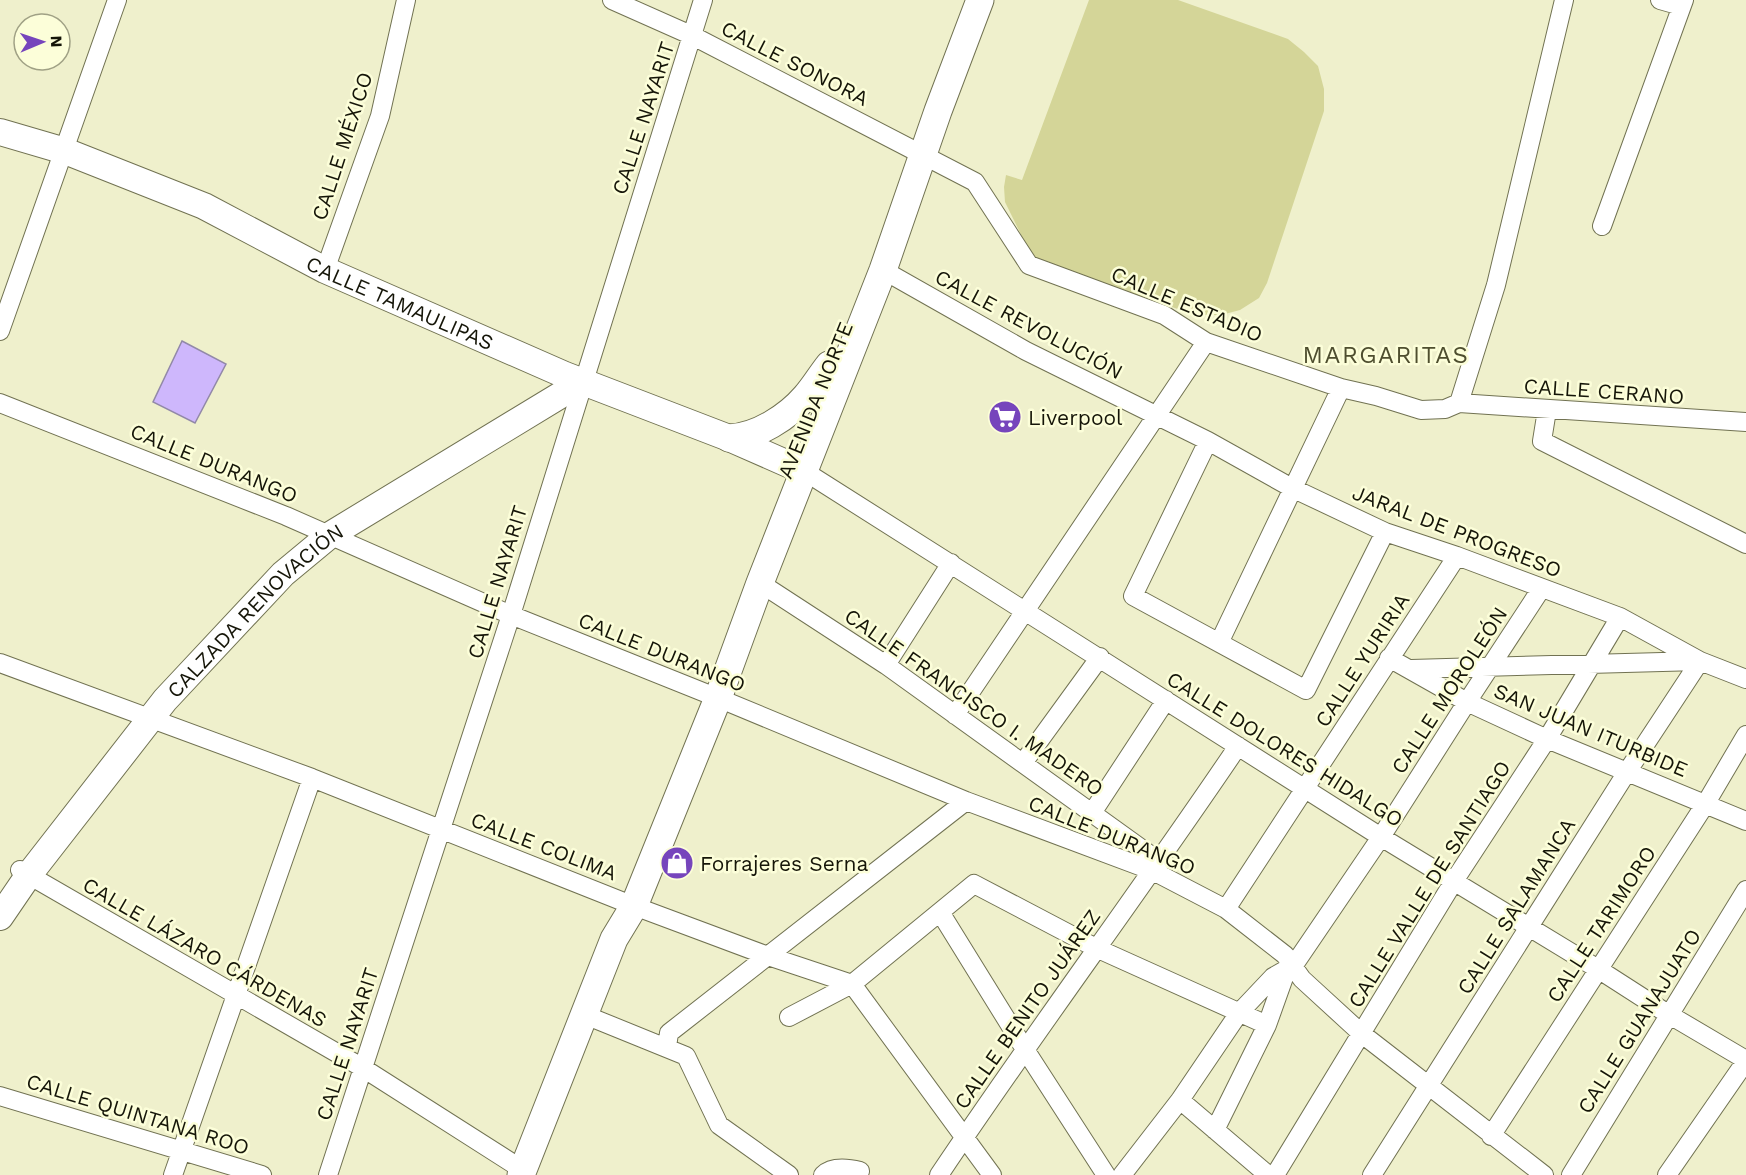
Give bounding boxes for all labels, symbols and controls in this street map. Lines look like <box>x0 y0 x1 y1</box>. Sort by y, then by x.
north arrow <box>12 12 72 72</box>
street label: CALLE SONORA <box>717 15 873 111</box>
text: N <box>47 35 66 48</box>
street label: CALLE NAYARIT <box>607 38 680 198</box>
street label: CALLE MÉXICO <box>306 69 378 223</box>
street label: CALLE TAMAULIPAS <box>302 250 498 355</box>
street label: CALLE ESTADIO <box>1108 261 1266 347</box>
street label: CALLE REVOLUCIÓN <box>931 264 1127 384</box>
street label: AVENIDA NORTE <box>772 318 858 482</box>
district label: MARGARITAS <box>1303 341 1469 369</box>
street label: CALLE CERANO <box>1523 373 1685 409</box>
supermarket icon: Liverpool <box>987 399 1023 435</box>
place label: Liverpool <box>1028 405 1123 430</box>
street label: CALLE DURANGO <box>127 418 301 508</box>
street label: JARAL DE PROGRESO <box>1349 480 1565 582</box>
street label: CALLE NAYARIT <box>462 502 532 662</box>
street label: CALZADA RENOVACIÓN <box>161 518 348 703</box>
street label: CALLE YURIRIA <box>1310 588 1415 731</box>
street label: CALLE MOROLEÓN <box>1386 602 1512 778</box>
street label: CALLE FRANCISCO I. MADERO <box>840 603 1108 801</box>
street label: CALLE DURANGO <box>575 607 749 697</box>
street label: CALLE DOLORES HIDALGO <box>1162 666 1408 832</box>
street label: SAN JUAN ITURBIDE <box>1490 678 1692 782</box>
street label: CALLE VALLE DE SANTIAGO <box>1342 756 1516 1012</box>
street label: CALLE DURANGO <box>1025 790 1199 880</box>
street label: CALLE COLIMA <box>467 807 621 885</box>
street label: CALLE SALAMANCA <box>1452 813 1580 999</box>
street label: CALLE TARIMORO <box>1541 841 1661 1007</box>
shop icon: Forrajeres Serna <box>659 845 695 881</box>
place label: Forrajeres Serna <box>700 851 868 876</box>
street label: CALLE LÁZARO CÁRDENAS <box>79 872 331 1032</box>
street label: CALLE BENITO JUÁREZ <box>949 904 1105 1114</box>
street label: CALLE GUANAJUATO <box>1572 924 1706 1118</box>
street label: CALLE NAYARIT <box>311 964 384 1124</box>
street label: CALLE QUINTANA ROO <box>24 1068 252 1160</box>

